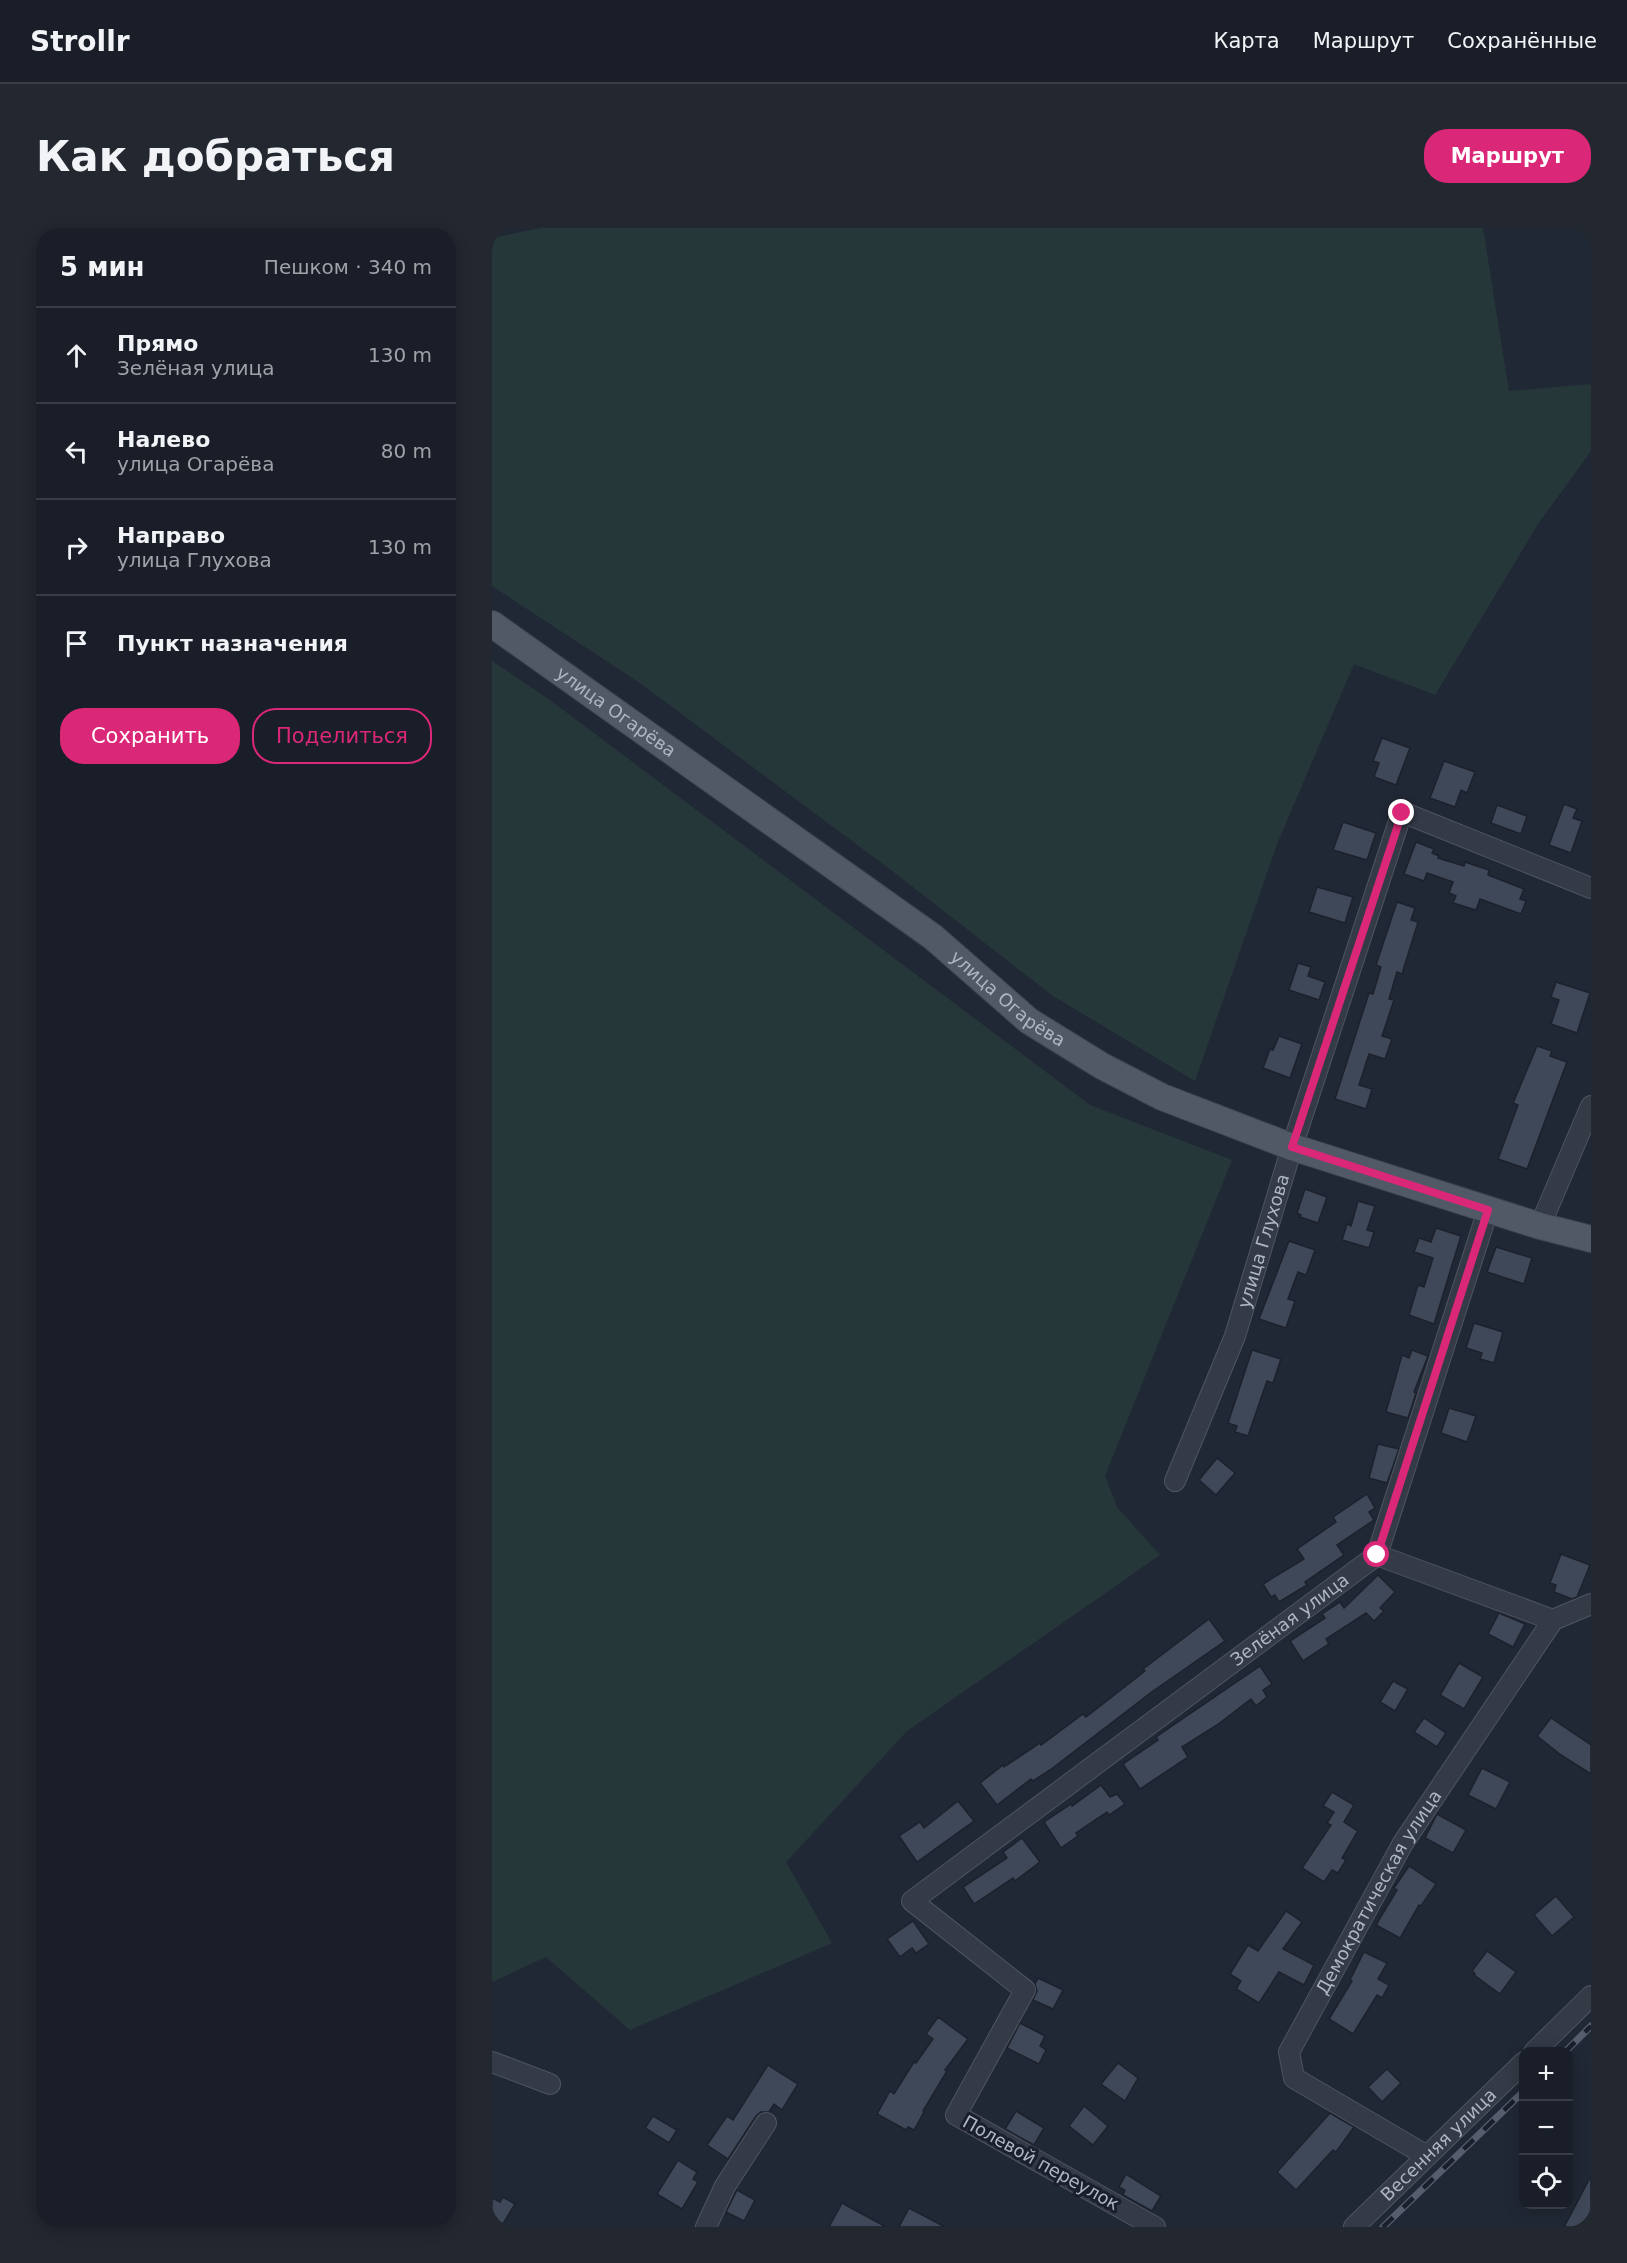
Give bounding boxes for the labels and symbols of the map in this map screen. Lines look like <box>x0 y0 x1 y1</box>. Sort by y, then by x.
street label: улица Огарёва <box>552 662 680 761</box>
route end <box>1388 799 1414 825</box>
street label: улица Огарёва <box>946 946 1069 1051</box>
street label: улица Глухова <box>1233 1171 1293 1311</box>
route start <box>1363 1541 1389 1567</box>
street label: Зелёная улица <box>1226 1569 1353 1670</box>
street label: Демократическая улица <box>1311 1786 1446 1998</box>
street label: Весенняя улица <box>1376 2084 1500 2205</box>
street label: Полевой переулок <box>959 2111 1123 2214</box>

